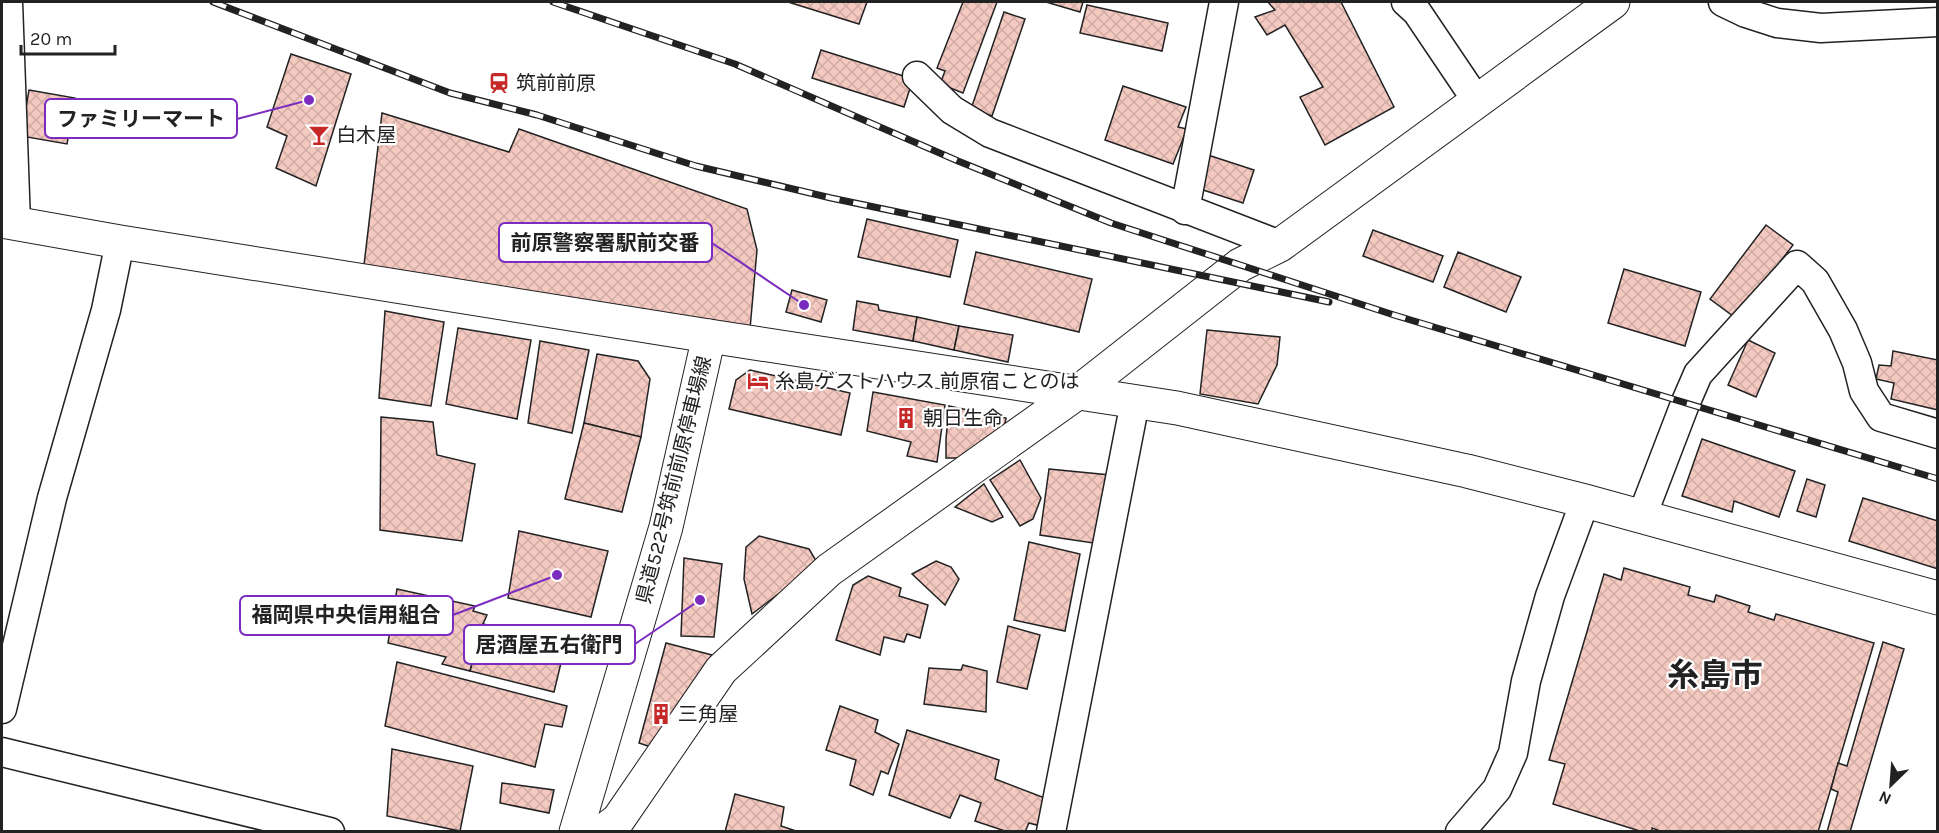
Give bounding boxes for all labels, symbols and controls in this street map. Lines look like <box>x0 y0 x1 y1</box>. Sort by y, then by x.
scale bar <box>21 18 116 56</box>
text: 20 m <box>30 28 72 50</box>
station icon: 筑前前原 <box>487 71 511 95</box>
place label: 筑前前原 <box>516 72 596 95</box>
callout: ファミリーマート <box>45 99 237 138</box>
text: ファミリーマート <box>57 107 225 131</box>
bar icon: 白木屋 <box>307 123 331 147</box>
place label: 白木屋 <box>336 124 396 147</box>
callout: 前原警察署駅前交番 <box>499 223 712 262</box>
text: 前原警察署駅前交番 <box>511 231 700 255</box>
street label: 県道522号筑前前原停車場線 <box>632 354 716 606</box>
hotel icon: 糸島ゲストハウス 前原宿ことのは <box>746 369 770 393</box>
place label: 糸島ゲストハウス 前原宿ことのは <box>775 370 1080 393</box>
building icon: 朝日生命 <box>894 406 918 430</box>
place label: 朝日生命 <box>923 407 1003 430</box>
callout: 福岡県中央信用組合 <box>240 596 453 635</box>
text: 福岡県中央信用組合 <box>252 603 441 627</box>
callout: 居酒屋五右衛門 <box>464 625 635 664</box>
text: 居酒屋五右衛門 <box>476 633 623 657</box>
district label: 糸島市 <box>1667 657 1763 694</box>
building icon: 三角屋 <box>649 702 673 726</box>
place label: 三角屋 <box>678 703 738 726</box>
north arrow <box>1861 755 1921 815</box>
text: N <box>1876 787 1894 809</box>

